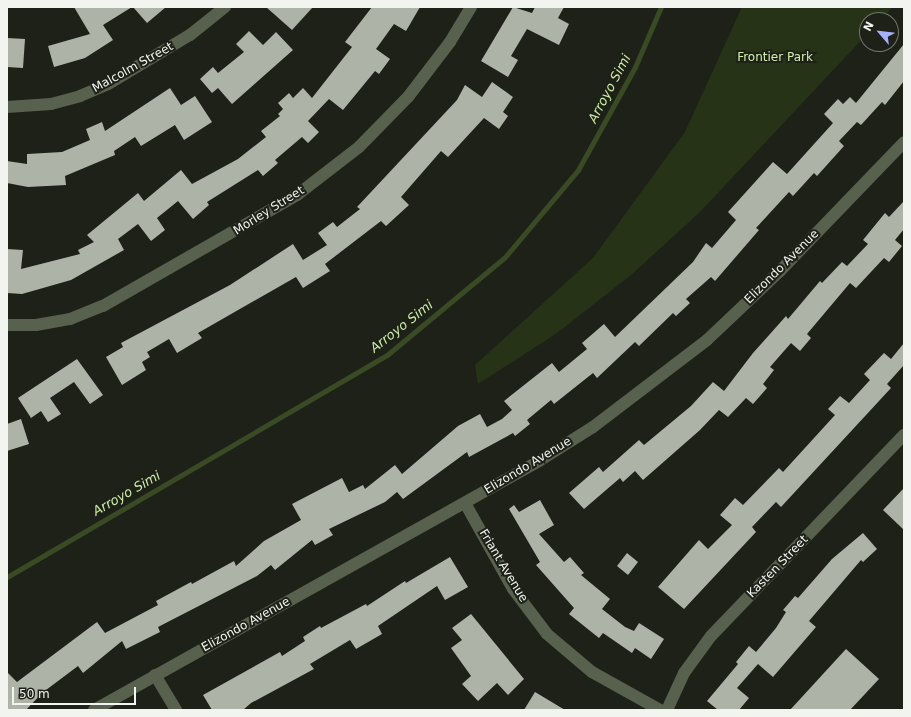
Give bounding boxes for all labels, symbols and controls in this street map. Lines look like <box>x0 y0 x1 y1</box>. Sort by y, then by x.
north arrow <box>859 12 899 52</box>
text: N <box>861 19 877 34</box>
street label: Malcolm Street <box>90 40 176 96</box>
park label: Frontier Park <box>737 51 813 65</box>
water label: Arroyo Simi <box>585 52 635 126</box>
street label: Morley Street <box>231 184 307 238</box>
street label: Elizondo Avenue <box>742 227 822 307</box>
water label: Arroyo Simi <box>367 298 437 356</box>
street label: Elizondo Avenue <box>482 434 574 498</box>
water label: Arroyo Simi <box>90 468 164 520</box>
street label: Friant Avenue <box>476 527 530 605</box>
street label: Kasten Street <box>745 533 811 601</box>
street label: Elizondo Avenue <box>199 595 293 655</box>
scale bar <box>14 679 138 705</box>
text: 50 m <box>19 687 50 701</box>

